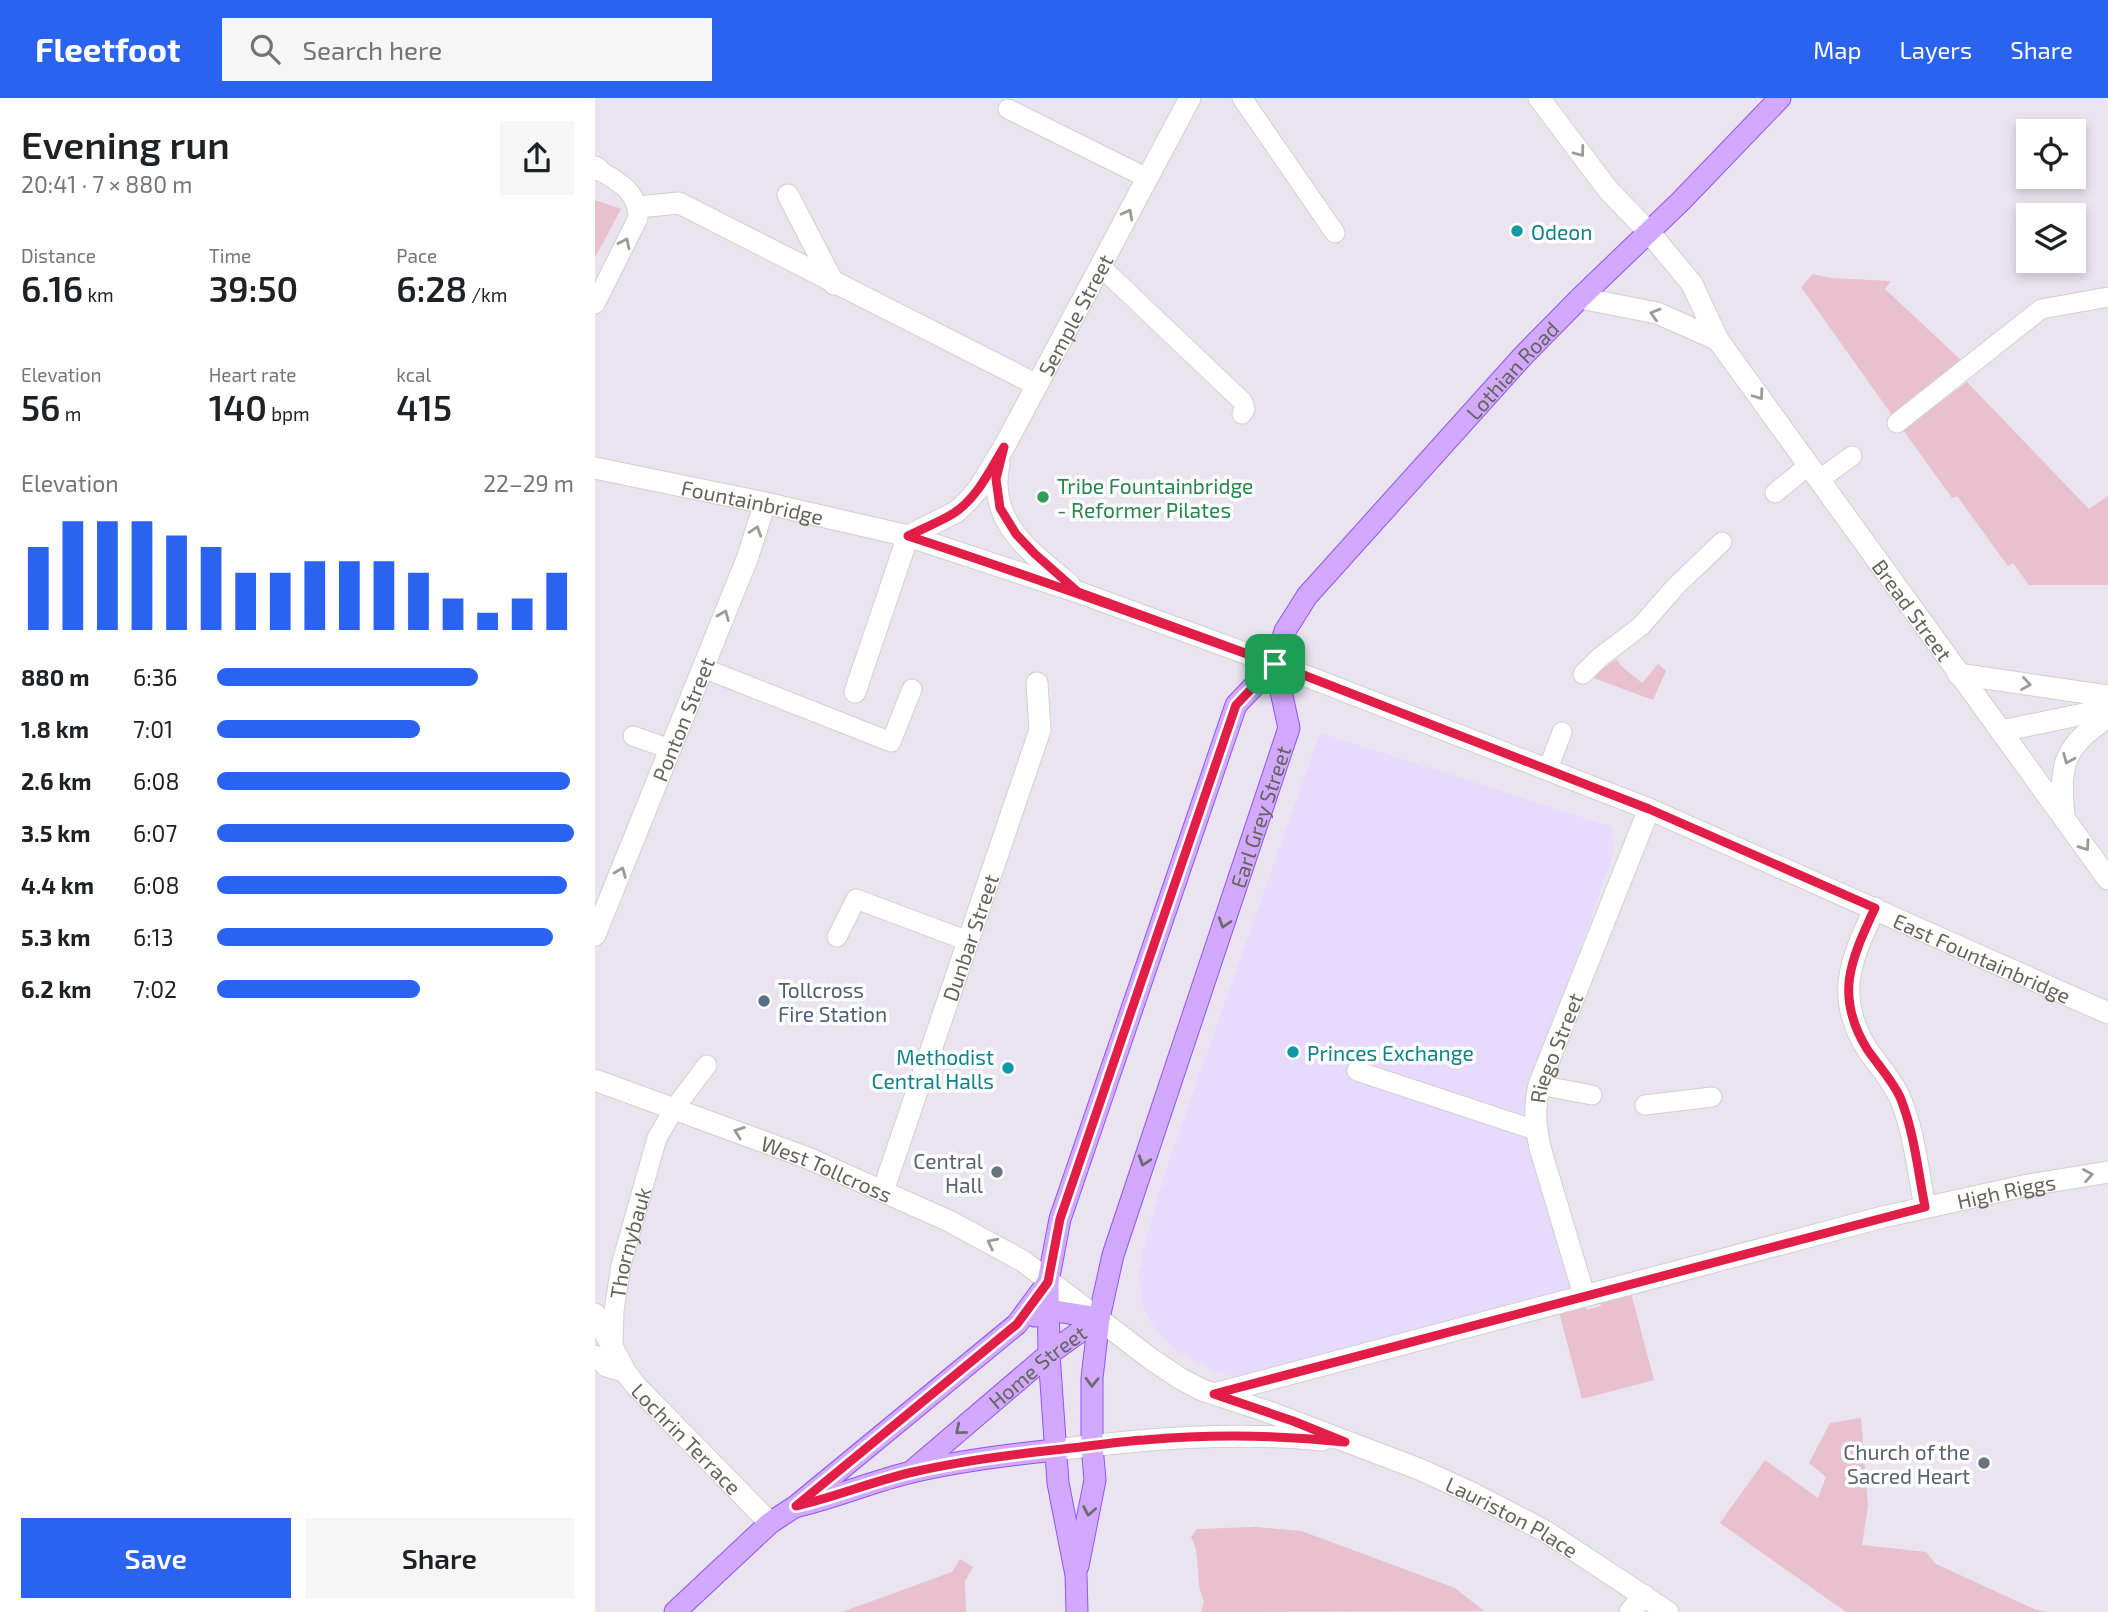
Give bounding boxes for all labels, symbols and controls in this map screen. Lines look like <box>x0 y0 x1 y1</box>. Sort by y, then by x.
search box <box>222 18 712 81</box>
text: Fleetfoot <box>35 29 180 69</box>
icon: search <box>246 30 284 68</box>
text: Search here <box>302 34 442 65</box>
text: Map <box>1813 35 1861 64</box>
text: Layers <box>1899 35 1972 64</box>
text: Share <box>2010 35 2073 64</box>
map controls <box>2016 119 2086 273</box>
button: locate <box>2016 119 2086 189</box>
text: Evening run <box>21 121 230 167</box>
button: share <box>500 121 574 195</box>
one-way arrow <box>1571 145 1584 157</box>
text: 20:41 · 7 × 880 m <box>21 170 192 198</box>
button: layers <box>2016 203 2086 273</box>
one-way arrow <box>1120 208 1133 221</box>
place label: Odeon <box>1531 219 1592 244</box>
marker: Odeon <box>1509 223 1525 239</box>
one-way arrow <box>617 238 631 250</box>
text: Distance <box>21 244 96 267</box>
text: Time <box>209 244 251 267</box>
text: Pace <box>396 244 437 267</box>
street label: Semple Street <box>1032 249 1117 380</box>
text: 6.16 <box>21 267 83 309</box>
text: 39:50 <box>209 267 298 309</box>
text: 6:28 <box>396 267 467 309</box>
text: km <box>83 283 114 306</box>
text: /km <box>467 283 507 306</box>
one-way arrow <box>1650 308 1662 323</box>
street label: Lothian Road <box>1460 315 1563 424</box>
text: Elevation <box>21 363 102 386</box>
text: Heart rate <box>209 363 297 386</box>
text: kcal <box>396 363 431 386</box>
text: 56 <box>21 386 60 428</box>
text: 140 <box>209 386 267 428</box>
text: 415 <box>396 386 452 428</box>
one-way arrow <box>1750 387 1763 400</box>
text: m <box>60 402 81 425</box>
text: bpm <box>267 402 310 425</box>
text: Elevation <box>21 469 119 497</box>
text: 22–29 m <box>483 469 574 497</box>
place label: Tribe Fountainbridge - Reformer Pilates <box>1057 473 1253 522</box>
street label: Fountainbridge <box>679 474 826 529</box>
marker: Tribe Fountainbridge - Reformer Pilates <box>1035 489 1051 505</box>
one-way arrow <box>748 525 762 538</box>
street label: Bread Street <box>1868 554 1958 665</box>
one-way arrow <box>716 610 730 622</box>
pin <box>1245 634 1305 694</box>
icon: arrive <box>1256 645 1294 683</box>
street label: Ponton Street <box>646 653 719 785</box>
text: 880 m <box>21 663 89 691</box>
text: 6:36 <box>133 663 178 691</box>
one-way arrow <box>2020 676 2032 691</box>
text: 1.8 km <box>21 715 89 743</box>
text: 7:01 <box>133 715 173 743</box>
street label: Earl Grey Street <box>1224 742 1295 891</box>
one-way arrow <box>2062 752 2076 764</box>
text: 2.6 km <box>21 767 92 795</box>
text: 6:08 <box>133 767 179 795</box>
text: 3.5 km <box>21 819 90 847</box>
text: 6:07 <box>133 819 177 847</box>
one-way arrow <box>2076 838 2089 851</box>
one-way arrow <box>612 866 626 878</box>
street label: Dunbar Street <box>936 870 1003 1004</box>
text: 4.4 km <box>21 871 94 899</box>
text: 6:08 <box>133 871 179 899</box>
street label: East Fountainbridge <box>1890 907 2075 1007</box>
one-way arrow <box>1218 916 1232 928</box>
text: 5.3 km <box>21 923 90 951</box>
text: 6:13 <box>133 923 174 951</box>
text: 6.2 km <box>21 975 92 1003</box>
text: 7:02 <box>133 975 177 1003</box>
place label: Tollcross Fire Station <box>778 977 887 1026</box>
street label: Riego Street <box>1524 989 1587 1104</box>
marker: Tollcross Fire Station <box>756 993 772 1009</box>
place label: Princes Exchange <box>1307 1040 1474 1065</box>
place label: Methodist Central Halls <box>872 1044 994 1093</box>
marker: Princes Exchange <box>1285 1044 1301 1060</box>
marker: Methodist Central Halls <box>1000 1060 1016 1076</box>
one-way arrow <box>733 1126 745 1140</box>
street label: West Tollcross <box>758 1130 896 1207</box>
place label: Central Hall <box>913 1148 984 1197</box>
one-way arrow <box>1138 1154 1152 1167</box>
marker: Central Hall <box>989 1164 1005 1180</box>
street label: High Riggs <box>1954 1168 2057 1213</box>
one-way arrow <box>2082 1168 2094 1183</box>
street label: Thornybauk <box>604 1184 655 1300</box>
one-way arrow <box>987 1238 999 1252</box>
street label: Home Street <box>983 1319 1091 1413</box>
one-way arrow <box>1085 1376 1100 1387</box>
street label: Lochrin Terrace <box>627 1377 747 1499</box>
one-way arrow <box>956 1422 969 1434</box>
place label: Church of the Sacred Heart <box>1843 1439 1970 1488</box>
marker: Church of the Sacred Heart <box>1976 1455 1992 1471</box>
street label: Lauriston Place <box>1442 1470 1583 1562</box>
one-way arrow <box>1082 1505 1097 1517</box>
button: Save <box>21 1518 291 1598</box>
button: Share <box>305 1518 574 1598</box>

